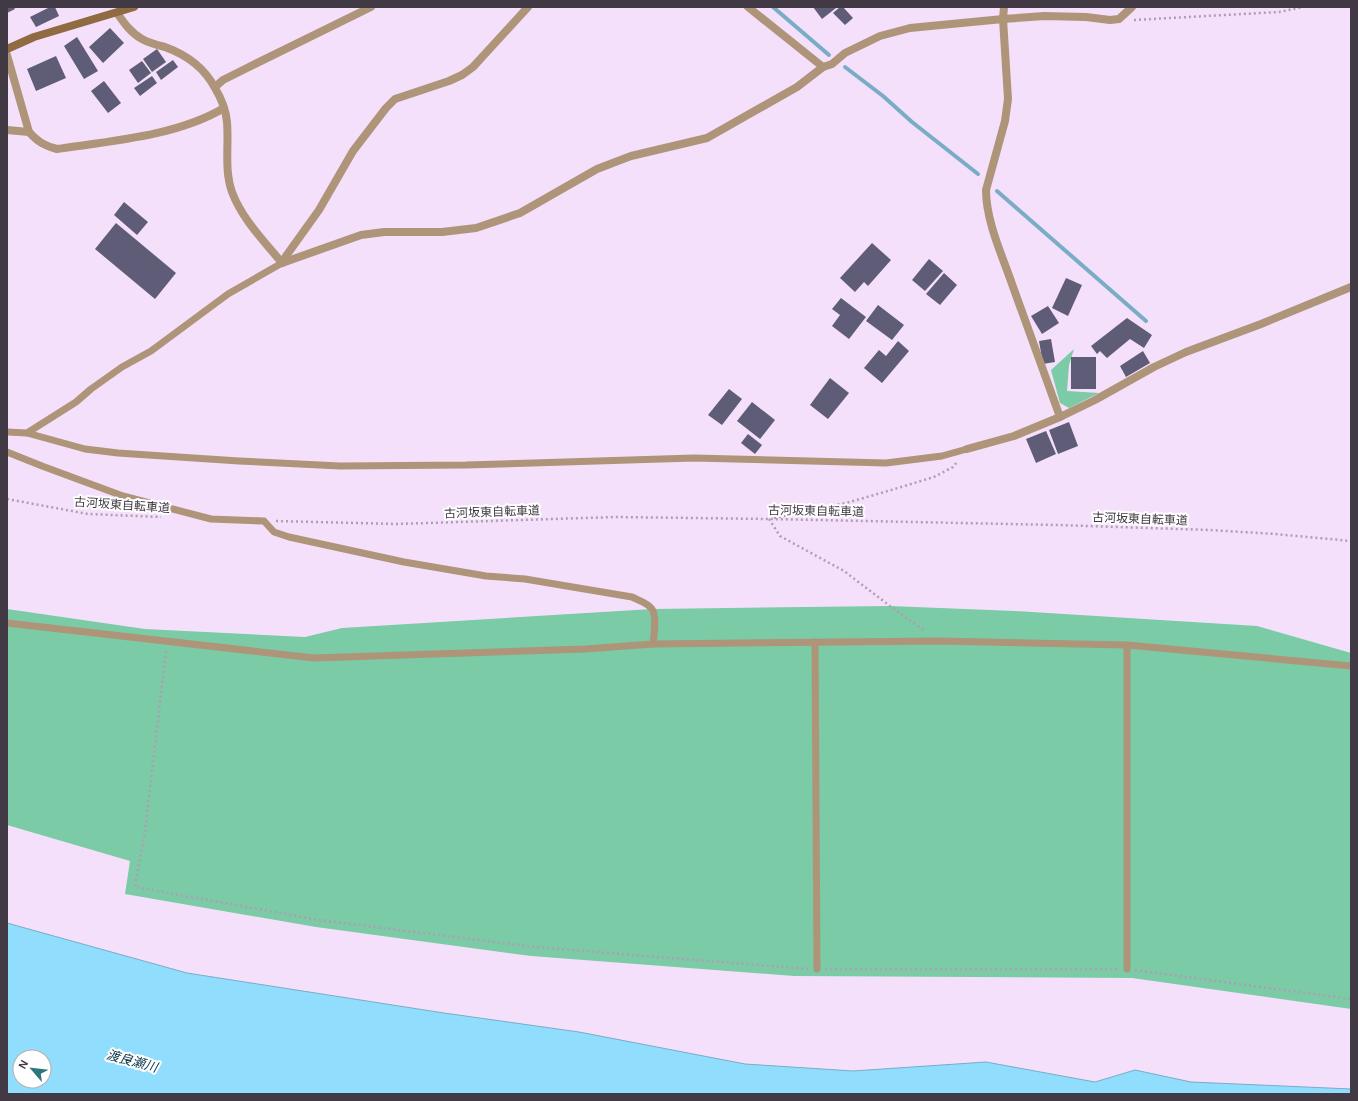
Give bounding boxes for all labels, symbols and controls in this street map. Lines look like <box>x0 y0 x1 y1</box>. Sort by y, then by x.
street label: 古河坂東自転車道 <box>74 495 170 515</box>
street label: 古河坂東自転車道 <box>444 503 540 521</box>
street label: 古河坂東自転車道 <box>768 503 864 519</box>
street label: 古河坂東自転車道 <box>1092 510 1188 528</box>
water label: 渡良瀬川 <box>105 1047 161 1075</box>
north arrow <box>12 1049 52 1089</box>
text: N <box>16 1058 30 1071</box>

